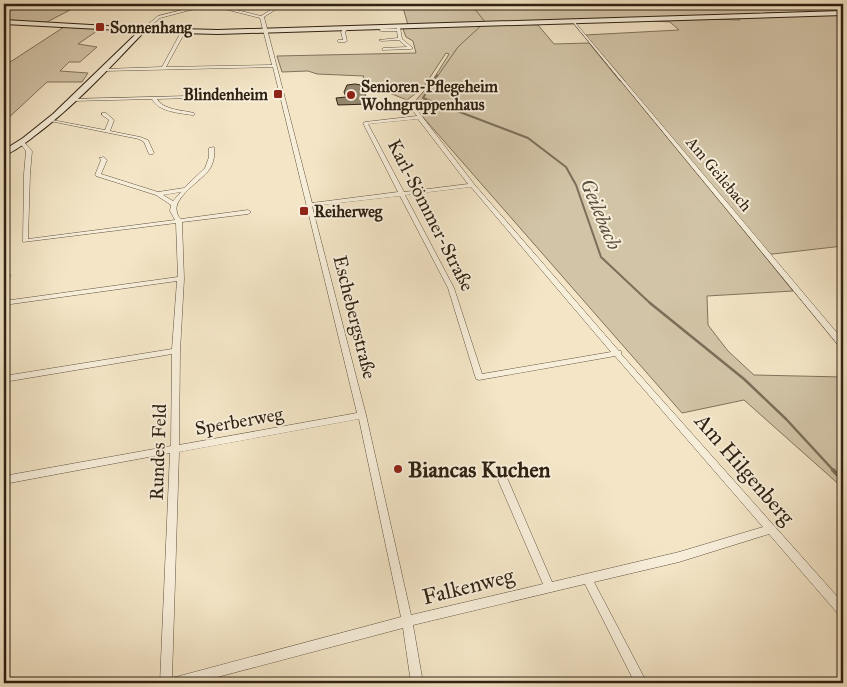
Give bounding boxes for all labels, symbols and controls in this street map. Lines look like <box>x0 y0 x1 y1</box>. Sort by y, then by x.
place label: Sonnenhang <box>110 18 192 38</box>
marker: Sonnenhang <box>94 21 106 33</box>
place label: Senioren-Pflegeheim Wohngruppenhaus <box>361 77 499 115</box>
place label: Blindenheim <box>183 85 269 104</box>
marker: Blindenheim <box>272 88 284 100</box>
marker: Senioren-Pflegeheim Wohngruppenhaus <box>345 89 357 101</box>
street label: Am Geilebach <box>682 132 756 215</box>
street label: Karl-Sömmer-Straße <box>383 135 479 295</box>
water label: Geilebach <box>575 175 627 253</box>
place label: Reiherweg <box>314 202 383 222</box>
marker: Reiherweg <box>298 205 310 217</box>
street label: Eschebergstraße <box>328 253 381 382</box>
street label: Sperberweg <box>193 402 285 441</box>
street label: Rundes Feld <box>145 403 171 501</box>
street label: Am Hilgenberg <box>689 407 801 531</box>
place label: Biancas Kuchen <box>408 456 551 483</box>
marker: Biancas Kuchen <box>392 463 404 475</box>
street label: Falkenweg <box>419 561 517 610</box>

